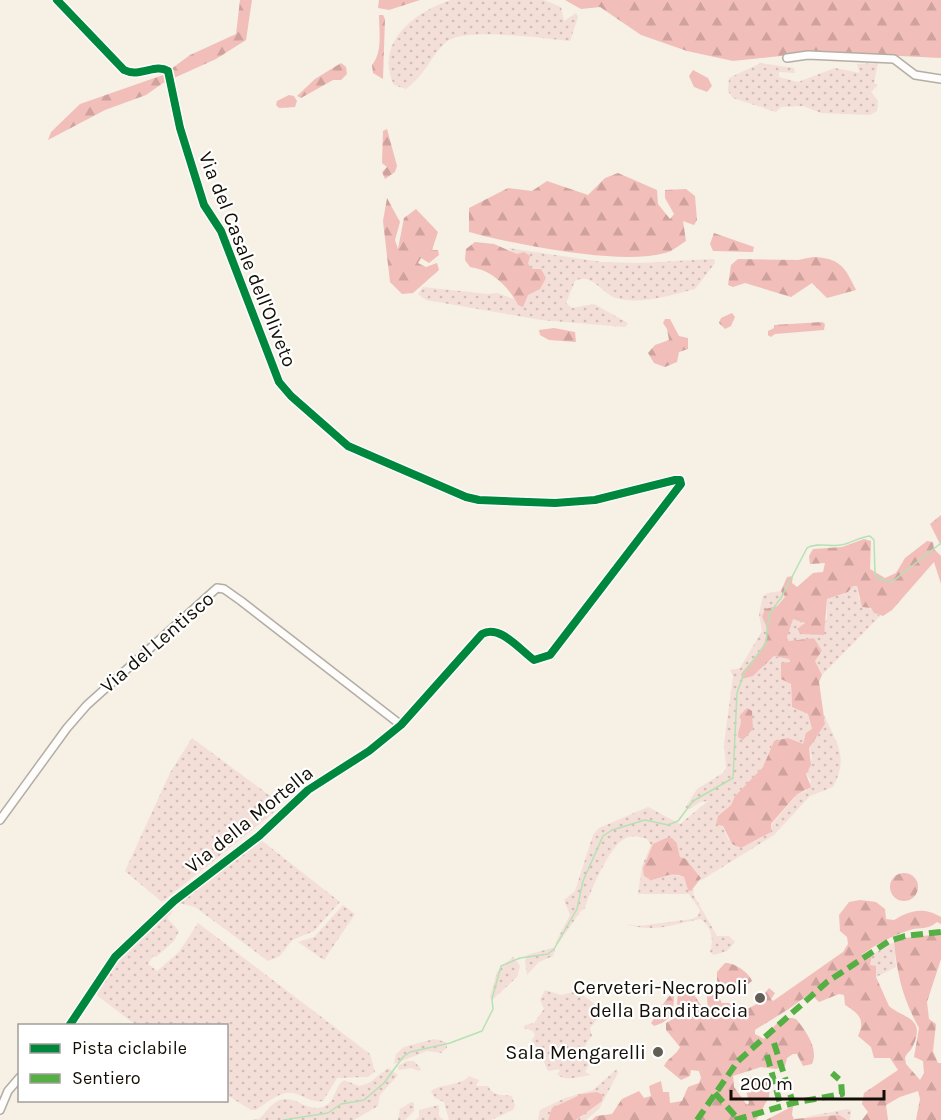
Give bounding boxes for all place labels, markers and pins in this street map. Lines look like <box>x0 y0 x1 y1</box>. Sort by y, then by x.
place label: Cerveteri-Necropoli della Banditaccia <box>573 976 748 1022</box>
marker: Cerveteri-Necropoli della Banditaccia <box>753 991 767 1005</box>
place label: Sala Mengarelli <box>505 1041 646 1064</box>
marker: Sala Mengarelli <box>651 1045 665 1059</box>

